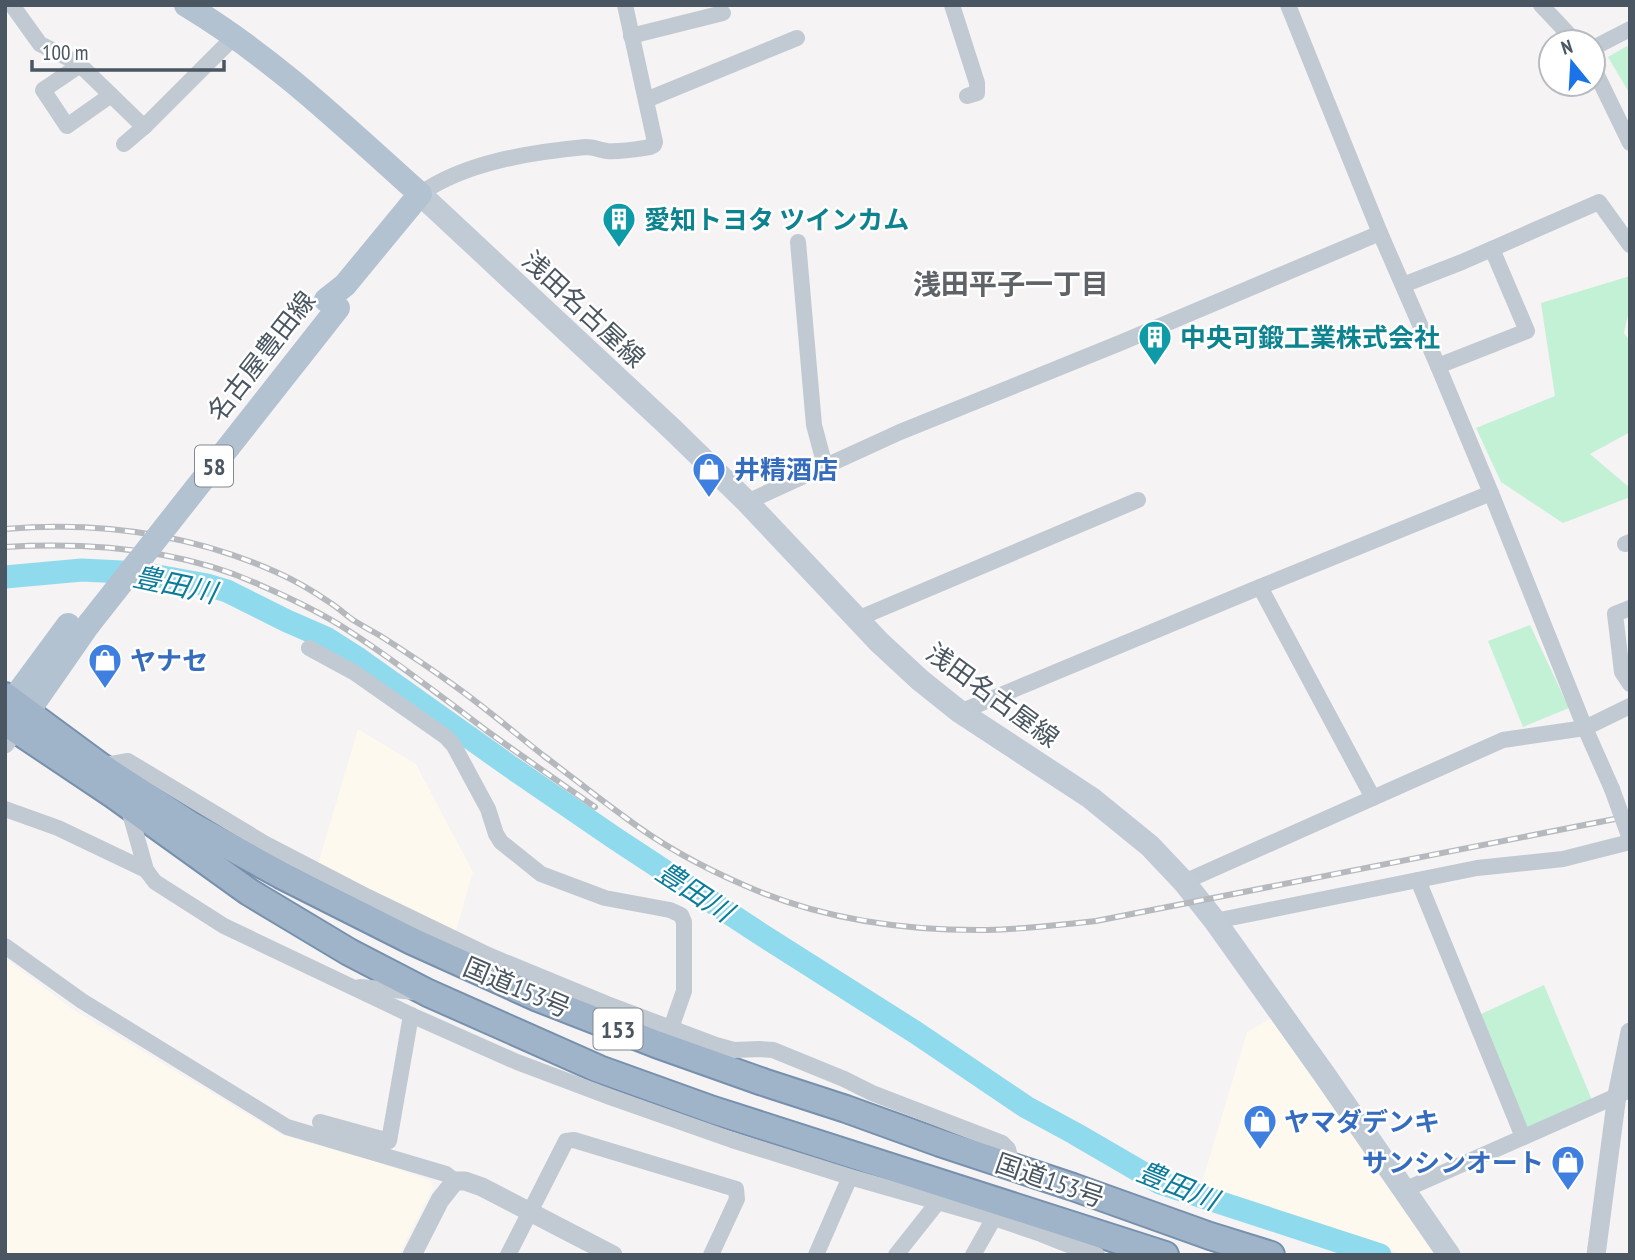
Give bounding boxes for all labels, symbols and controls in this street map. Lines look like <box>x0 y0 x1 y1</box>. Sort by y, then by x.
scale bar <box>32 28 224 72</box>
north arrow <box>1537 28 1607 98</box>
text: N <box>1558 34 1575 60</box>
text: 100 m <box>42 39 88 66</box>
building icon: 愛知トヨタ ツインカム <box>600 200 638 249</box>
place label: 愛知トヨタ ツインカム <box>644 203 909 236</box>
street label: 浅田名古屋線 <box>516 244 652 374</box>
district label: 浅田平子一丁目 <box>913 265 1109 302</box>
street label: 名古屋豊田線 <box>200 284 322 428</box>
building icon: 中央可鍛工業株式会社 <box>1136 318 1174 367</box>
place label: 中央可鍛工業株式会社 <box>1180 321 1440 354</box>
road number: 58 <box>195 446 233 486</box>
shop icon: 井精酒店 <box>690 450 728 499</box>
place label: 井精酒店 <box>734 453 838 486</box>
water label: 豊田川 <box>130 557 223 611</box>
street label: 浅田名古屋線 <box>920 636 1066 754</box>
shop icon: ヤナセ <box>86 641 124 690</box>
place label: ヤナセ <box>130 644 208 677</box>
water label: 豊田川 <box>650 853 743 931</box>
street label: 国道153号 <box>458 950 576 1024</box>
road number: 153 <box>594 1009 642 1050</box>
shop icon: ヤマダデンキ <box>1241 1102 1279 1151</box>
place label: ヤマダデンキ <box>1284 1105 1440 1138</box>
shop icon: サンシンオート <box>1549 1143 1587 1192</box>
street label: 国道153号 <box>991 1146 1109 1214</box>
place label: サンシンオート <box>1362 1146 1544 1179</box>
water label: 豊田川 <box>1132 1152 1227 1219</box>

